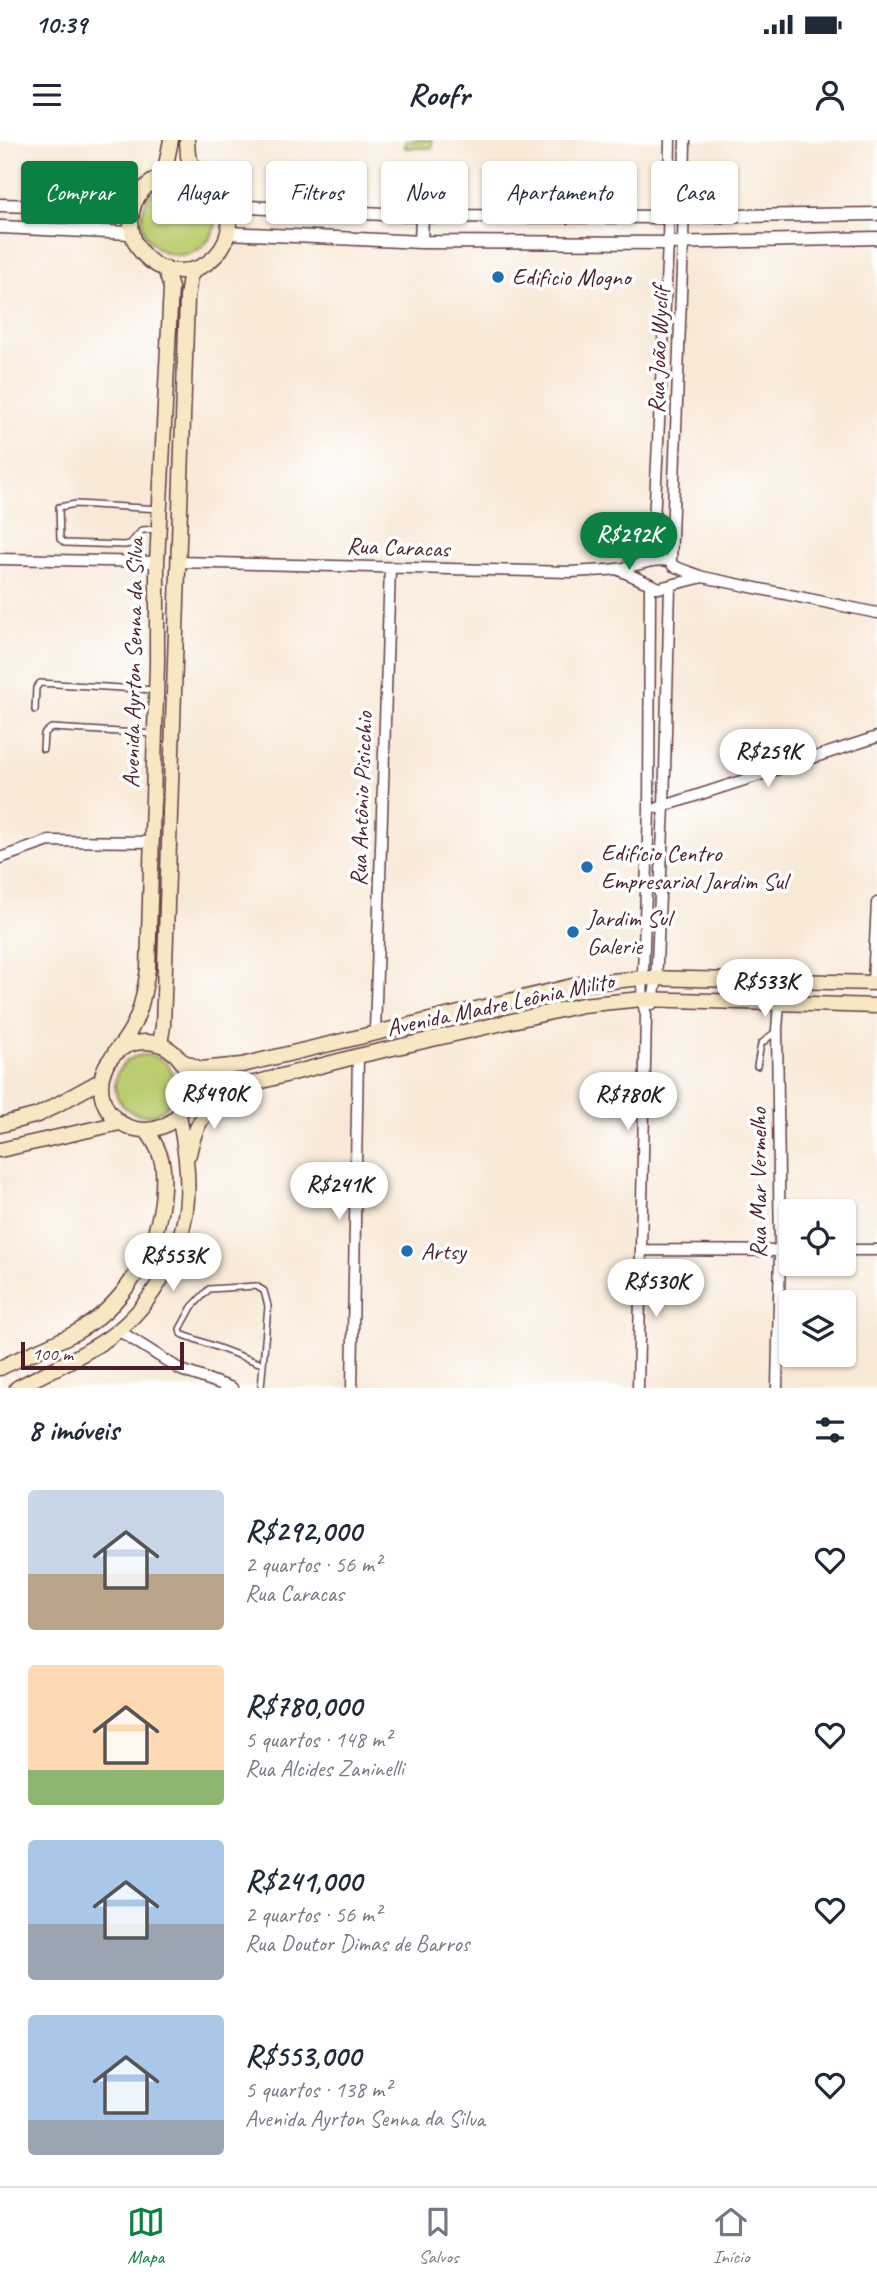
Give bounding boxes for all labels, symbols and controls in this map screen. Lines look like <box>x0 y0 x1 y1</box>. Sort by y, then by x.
text: 10:39 <box>35 8 87 41</box>
text: Roofr <box>408 74 469 115</box>
icon: menu <box>28 76 66 114</box>
icon: person <box>811 76 849 114</box>
chip: Comprar <box>21 161 138 224</box>
chip: Alugar <box>152 161 252 224</box>
chip: Filtros <box>266 161 367 224</box>
chip: Novo <box>381 161 468 224</box>
chip: Apartamento <box>482 161 637 224</box>
chip: Casa <box>651 161 738 224</box>
place label: Edificio Mogno <box>512 262 633 292</box>
marker: Edificio Mogno <box>490 269 506 285</box>
street label: Rua João Wyclif <box>641 281 675 414</box>
pin: R$292K <box>572 512 686 572</box>
text: R$292K <box>596 520 662 549</box>
street label: Rua Caracas <box>346 530 452 564</box>
street label: Avenida Ayrton Senna da Silva <box>116 536 150 788</box>
street label: Rua Antônio Pisicchio <box>343 710 379 887</box>
pin: R$259K <box>711 730 825 789</box>
text: R$259K <box>736 737 800 766</box>
place label: Edifício Centro Empresarial Jardim Sul <box>601 838 791 896</box>
marker: Edifício Centro Empresarial Jardim Sul <box>579 859 595 875</box>
place label: Jardim Sul Galerie <box>586 903 675 961</box>
marker: Jardim Sul Galerie <box>565 924 581 940</box>
pin: R$533K <box>708 960 822 1019</box>
street label: Avenida Madre Leônia Milito <box>384 965 619 1043</box>
text: R$533K <box>732 967 798 996</box>
pin: R$490K <box>157 1072 271 1131</box>
pin: R$780K <box>571 1072 685 1132</box>
text: R$490K <box>181 1079 247 1108</box>
text: R$780K <box>595 1080 661 1109</box>
street label: Rua Mar Vermelho <box>743 1106 773 1258</box>
pin: R$241K <box>282 1163 396 1222</box>
text: R$241K <box>306 1170 372 1199</box>
map controls <box>779 1199 856 1367</box>
button: locate <box>779 1199 856 1276</box>
pin: R$553K <box>116 1234 230 1293</box>
place label: Artsy <box>421 1236 468 1266</box>
text: R$553K <box>141 1241 205 1270</box>
marker: Artsy <box>399 1243 415 1259</box>
pin: R$530K <box>599 1260 713 1319</box>
text: R$530K <box>623 1267 689 1296</box>
button: layers <box>779 1290 856 1367</box>
scale bar <box>21 1339 184 1371</box>
text: 100 m <box>32 1342 73 1366</box>
text: 8 imóveis <box>28 1411 119 1449</box>
icon: filters <box>811 1411 849 1449</box>
text: R$292,000 <box>245 1512 361 1550</box>
icon: home <box>84 1518 168 1602</box>
icon: heart <box>811 1541 849 1579</box>
text: 2 quartos · 56 m² <box>245 1550 381 1579</box>
text: Rua Caracas <box>245 1579 344 1608</box>
text: R$780,000 <box>245 1687 362 1725</box>
icon: home <box>84 1693 168 1777</box>
icon: heart <box>811 1716 849 1754</box>
text: 5 quartos · 148 m² <box>245 1725 391 1754</box>
text: Rua Alcides Zaninelli <box>245 1754 404 1783</box>
text: R$241,000 <box>245 1862 362 1900</box>
icon: home <box>84 1868 168 1952</box>
icon: heart <box>811 1891 849 1929</box>
text: 2 quartos · 56 m² <box>245 1900 381 1929</box>
text: Rua Doutor Dimas de Barros <box>245 1929 469 1958</box>
text: R$553,000 <box>245 2037 361 2075</box>
icon: home <box>84 2043 168 2127</box>
icon: heart <box>811 2066 849 2104</box>
text: 5 quartos · 138 m² <box>245 2075 391 2104</box>
text: Avenida Ayrton Senna da Silva <box>245 2104 485 2133</box>
tab: Mapa <box>127 2203 165 2269</box>
tab: Salvos <box>418 2203 459 2269</box>
tab: Início <box>712 2203 750 2269</box>

